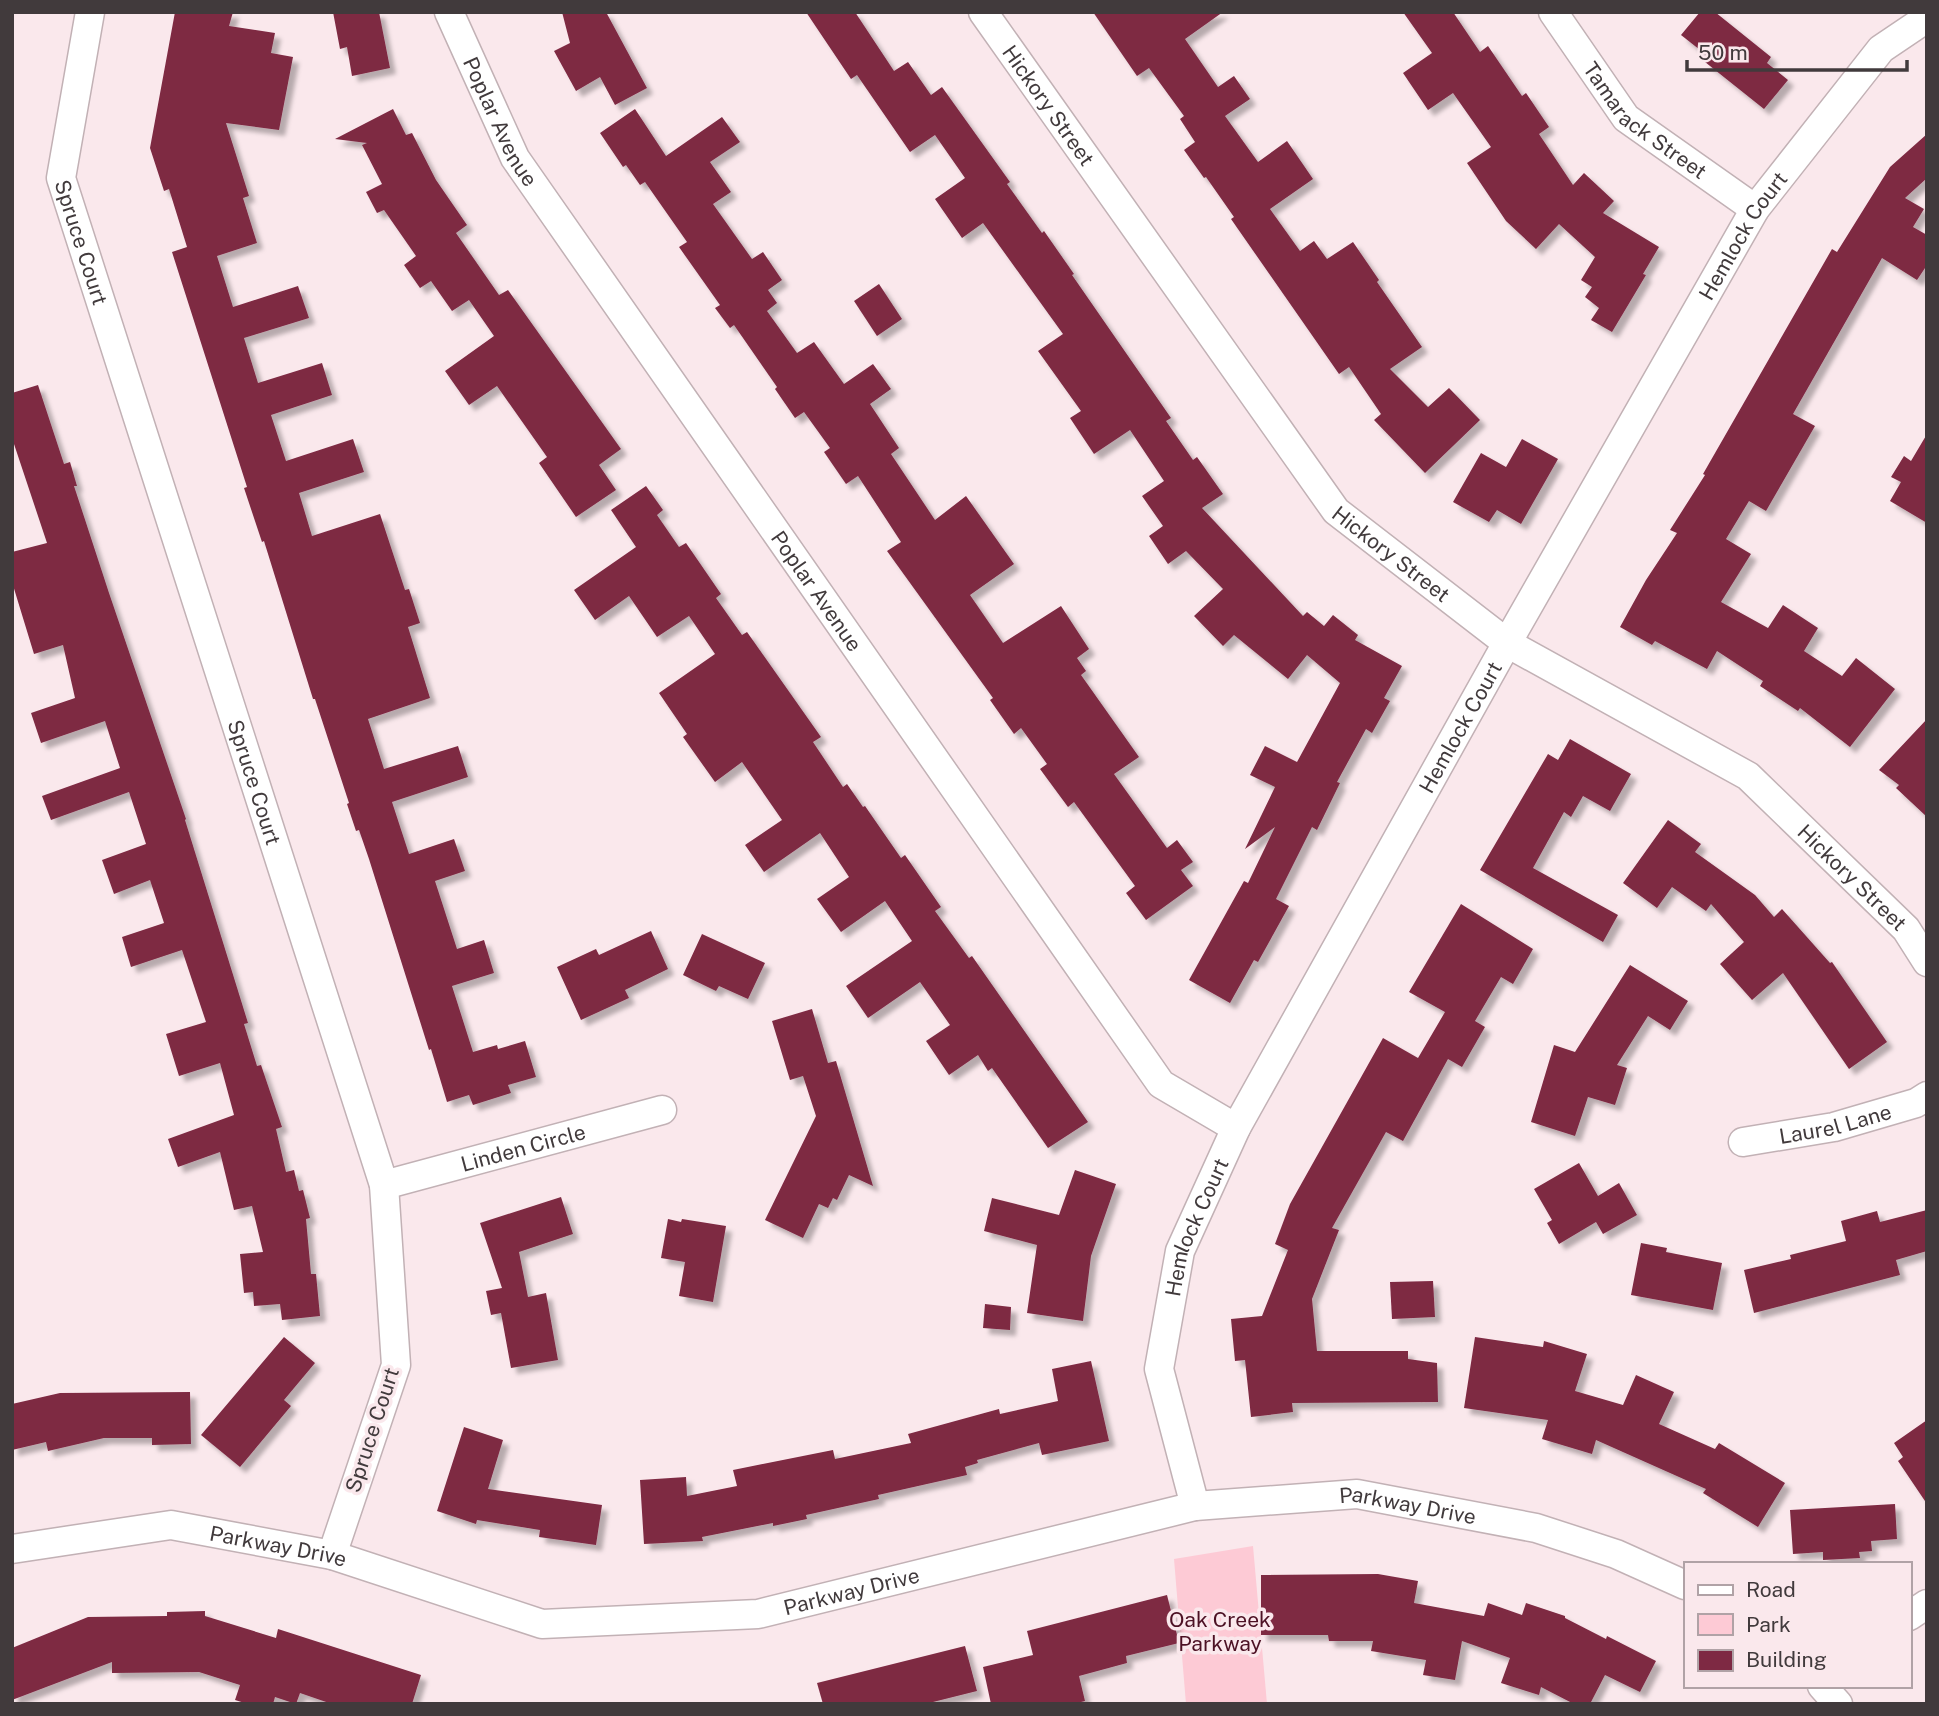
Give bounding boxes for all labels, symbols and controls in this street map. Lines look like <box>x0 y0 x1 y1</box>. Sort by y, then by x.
scale bar <box>1687 28 1908 72</box>
street label: Hickory Street <box>998 40 1100 170</box>
text: 50 m <box>1698 40 1748 65</box>
street label: Poplar Avenue <box>458 53 543 191</box>
street label: Tamarack Street <box>1579 57 1712 184</box>
street label: Hemlock Court <box>1693 167 1792 304</box>
street label: Spruce Court <box>50 177 113 308</box>
street label: Hickory Street <box>1327 500 1455 607</box>
street label: Poplar Avenue <box>766 526 868 656</box>
street label: Hemlock Court <box>1413 657 1507 797</box>
street label: Spruce Court <box>223 716 287 848</box>
street label: Hickory Street <box>1793 819 1912 936</box>
street label: Laurel Lane <box>1777 1098 1894 1148</box>
street label: Linden Circle <box>458 1119 588 1176</box>
street label: Hemlock Court <box>1160 1154 1233 1298</box>
street label: Spruce Court <box>340 1364 404 1496</box>
street label: Parkway Drive <box>1338 1481 1478 1529</box>
street label: Parkway Drive <box>208 1520 350 1572</box>
street label: Parkway Drive <box>781 1562 922 1620</box>
legend <box>1684 1562 1911 1688</box>
text: Road <box>1746 1577 1796 1602</box>
park label: Oak Creek Parkway <box>1169 1607 1271 1656</box>
text: Park <box>1746 1612 1791 1637</box>
text: Building <box>1746 1647 1827 1672</box>

